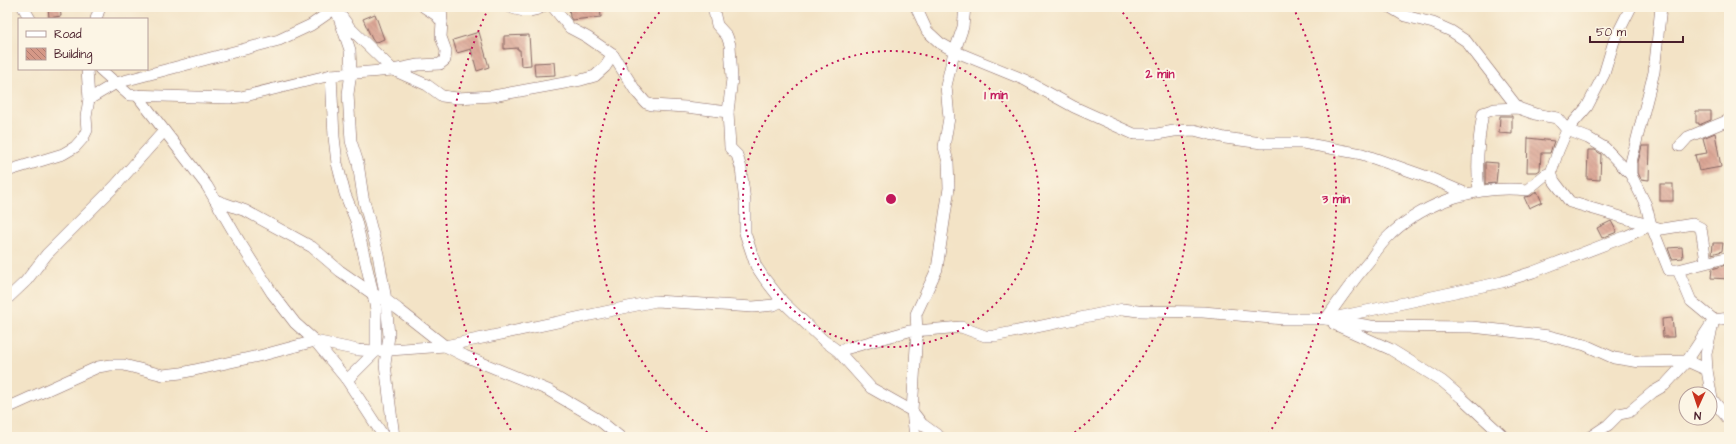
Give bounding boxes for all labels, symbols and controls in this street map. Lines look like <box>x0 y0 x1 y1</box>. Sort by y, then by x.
legend <box>18 18 148 70</box>
scale bar <box>1590 18 1683 44</box>
text: 50 m <box>1596 24 1627 41</box>
text: Road <box>54 26 82 43</box>
text: Building <box>54 46 92 64</box>
text: 2 min <box>1145 66 1174 83</box>
text: 1 min <box>984 87 1008 104</box>
text: 3 min <box>1321 191 1350 208</box>
centre of rings <box>884 192 898 206</box>
north arrow <box>1678 386 1718 426</box>
text: N <box>1694 408 1701 423</box>

